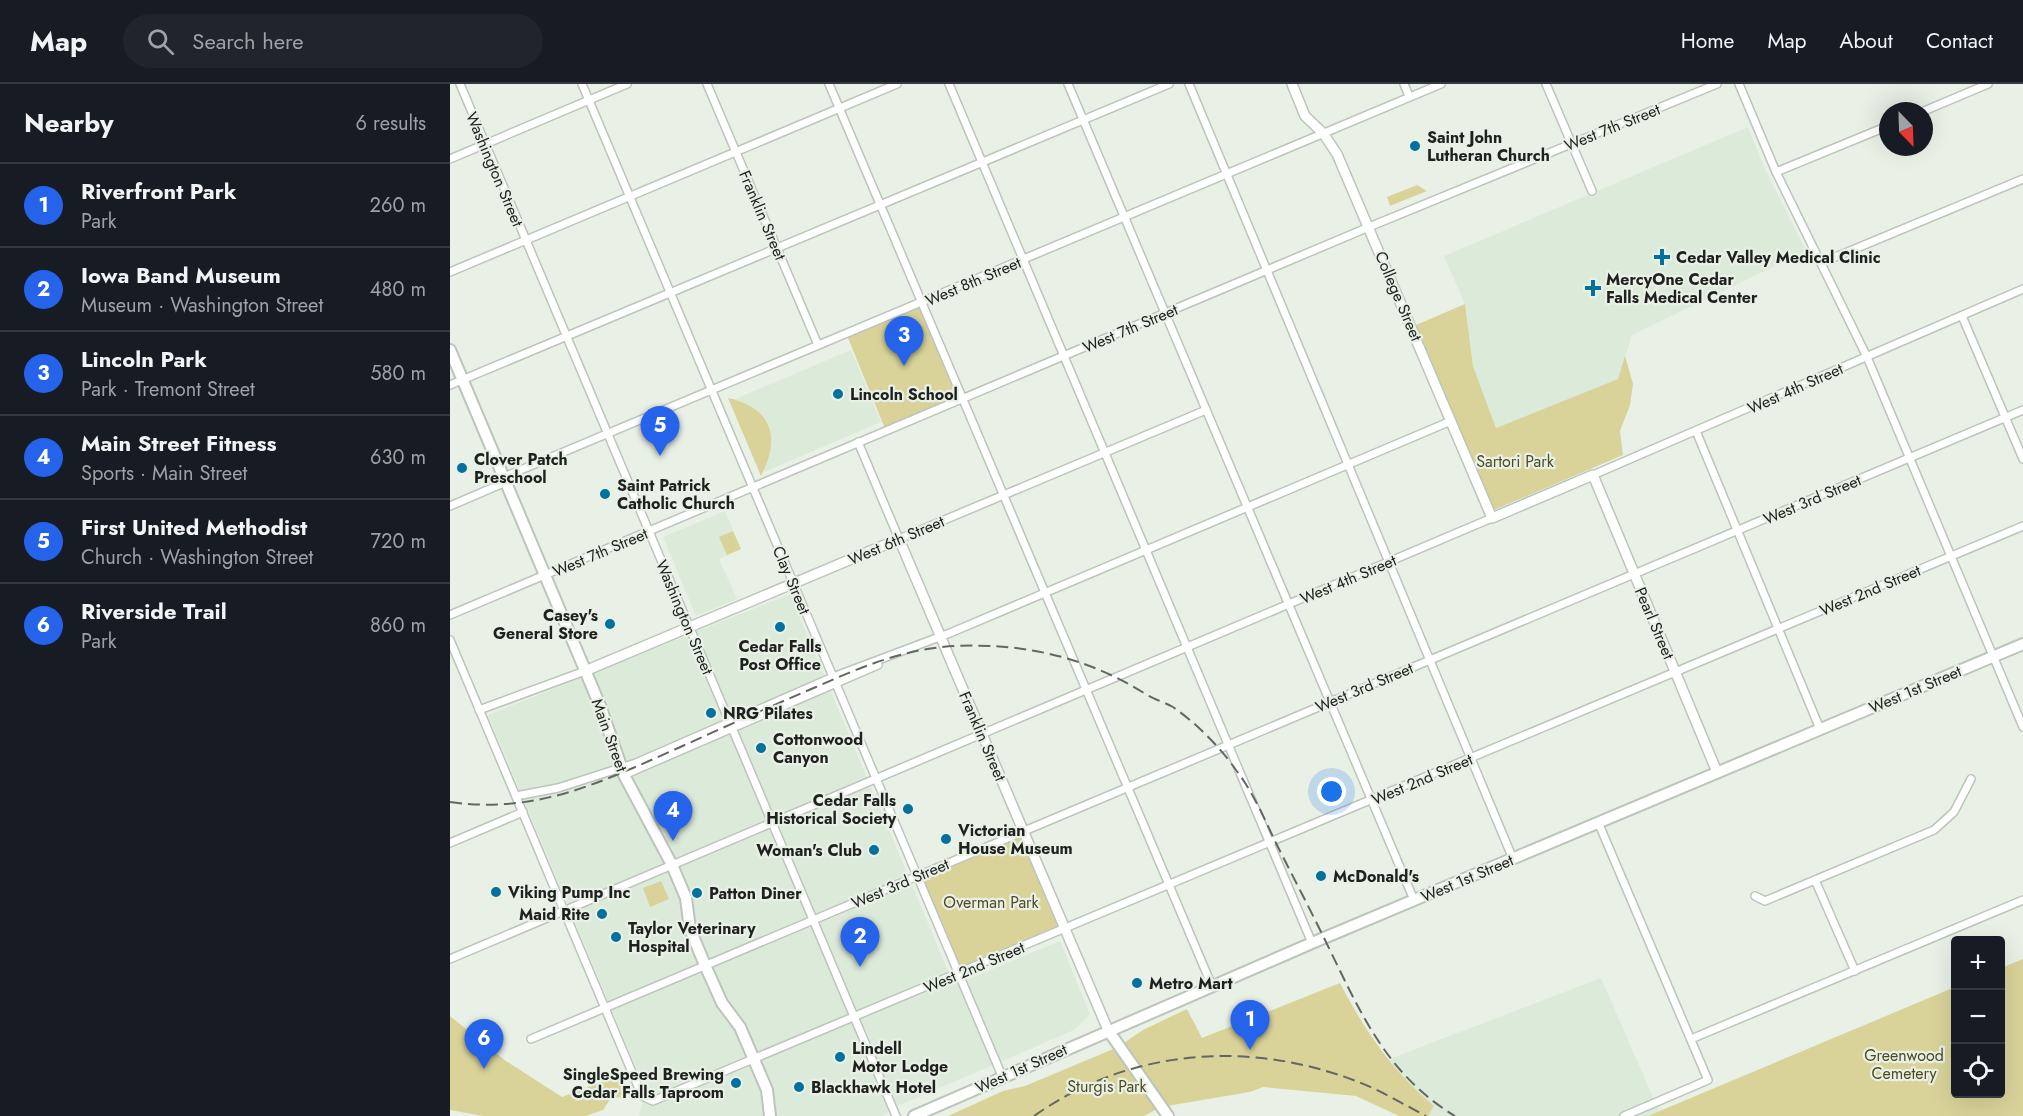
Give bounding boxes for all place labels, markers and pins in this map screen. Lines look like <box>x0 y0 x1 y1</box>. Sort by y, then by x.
place label: Saint John Lutheran Church <box>1427 126 1550 167</box>
marker: Saint John Lutheran Church <box>1408 139 1422 153</box>
place label: Cedar Valley Medical Clinic <box>1676 246 1881 269</box>
marker: Cedar Valley Medical Clinic <box>1653 248 1671 266</box>
place label: MercyOne Cedar Falls Medical Center <box>1606 268 1758 309</box>
marker: MercyOne Cedar Falls Medical Center <box>1584 279 1602 297</box>
pin: 3 <box>884 316 924 366</box>
place label: Lincoln School <box>850 383 958 406</box>
marker: Lincoln School <box>831 387 845 401</box>
pin: 5 <box>640 406 680 456</box>
place label: Clover Patch Preschool <box>474 448 568 489</box>
marker: Clover Patch Preschool <box>455 461 469 475</box>
place label: Saint Patrick Catholic Church <box>617 474 735 515</box>
marker: Saint Patrick Catholic Church <box>598 487 612 501</box>
place label: Casey's General Store <box>493 604 598 645</box>
marker: Casey's General Store <box>603 617 617 631</box>
marker: Cedar Falls Post Office <box>773 620 787 634</box>
place label: Cedar Falls Post Office <box>738 635 822 676</box>
place label: NRG Pilates <box>723 702 813 725</box>
marker: NRG Pilates <box>704 706 718 720</box>
place label: Cottonwood Canyon <box>773 728 863 769</box>
marker: Cottonwood Canyon <box>754 741 768 755</box>
place label: Cedar Falls Historical Society <box>766 789 897 830</box>
pin: 4 <box>654 792 692 841</box>
marker: Cedar Falls Historical Society <box>901 802 915 816</box>
place label: Victorian House Museum <box>957 819 1073 860</box>
marker: Victorian House Museum <box>939 832 953 846</box>
place label: Woman's Club <box>756 839 862 862</box>
marker: Woman's Club <box>867 843 881 857</box>
place label: McDonald's <box>1333 865 1419 888</box>
marker: McDonald's <box>1314 869 1328 883</box>
place label: Viking Pump Inc <box>507 881 631 904</box>
place label: Patton Diner <box>709 882 802 905</box>
marker: Viking Pump Inc <box>489 885 503 899</box>
marker: Patton Diner <box>690 886 704 900</box>
place label: Maid Rite <box>519 903 590 926</box>
marker: Maid Rite <box>595 907 609 921</box>
place label: Taylor Veterinary Hospital <box>628 917 756 958</box>
pin: 2 <box>840 918 880 967</box>
marker: Taylor Veterinary Hospital <box>609 930 623 944</box>
place label: Metro Mart <box>1149 972 1234 995</box>
marker: Metro Mart <box>1130 976 1144 990</box>
pin: 1 <box>1230 1000 1270 1050</box>
pin: 6 <box>465 1020 504 1069</box>
place label: Lindell Motor Lodge <box>852 1037 948 1078</box>
marker: Lindell Motor Lodge <box>833 1050 847 1064</box>
place label: SingleSpeed Brewing Cedar Falls Taproom <box>563 1063 724 1104</box>
marker: SingleSpeed Brewing Cedar Falls Taproom <box>729 1076 743 1090</box>
place label: Blackhawk Hotel <box>811 1076 936 1099</box>
marker: Blackhawk Hotel <box>792 1080 806 1094</box>

